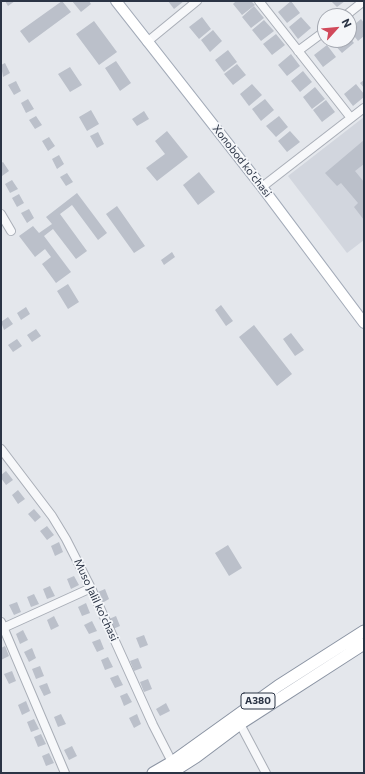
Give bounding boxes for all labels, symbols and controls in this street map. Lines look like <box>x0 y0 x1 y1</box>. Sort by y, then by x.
north arrow <box>317 8 357 48</box>
text: N <box>340 16 355 29</box>
street label: Xonobod ko'chasi <box>210 122 274 200</box>
street label: Muso Jalil ko'chasi <box>71 557 121 643</box>
road number: A380 <box>241 693 275 709</box>

